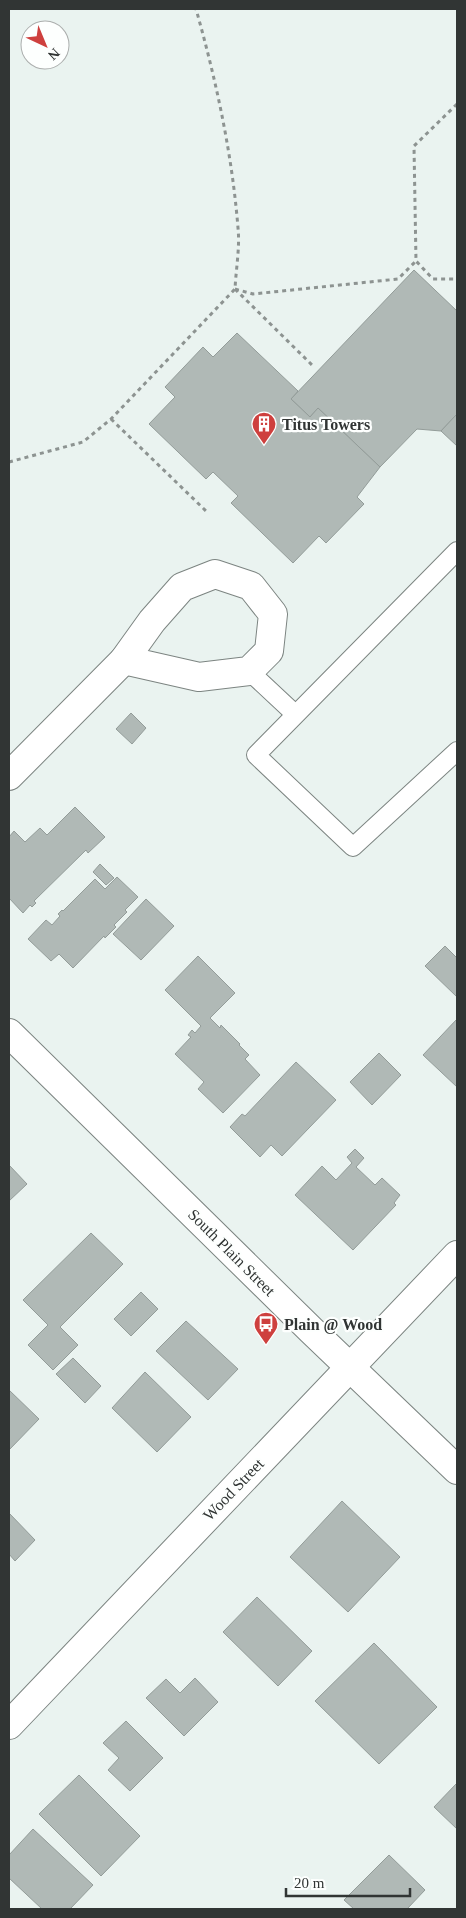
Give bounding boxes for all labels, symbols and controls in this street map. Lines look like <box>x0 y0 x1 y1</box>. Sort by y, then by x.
north arrow <box>20 20 70 70</box>
text: N <box>45 45 63 63</box>
building icon: Titus Towers <box>251 411 277 445</box>
place label: Titus Towers <box>282 416 370 433</box>
street label: South Plain Street <box>185 1205 279 1300</box>
bus stop icon: Plain @ Wood <box>253 1311 279 1345</box>
place label: Plain @ Wood <box>284 1316 382 1334</box>
street label: Wood Street <box>200 1455 267 1524</box>
scale bar <box>286 1866 410 1898</box>
text: 20 m <box>294 1875 325 1891</box>

